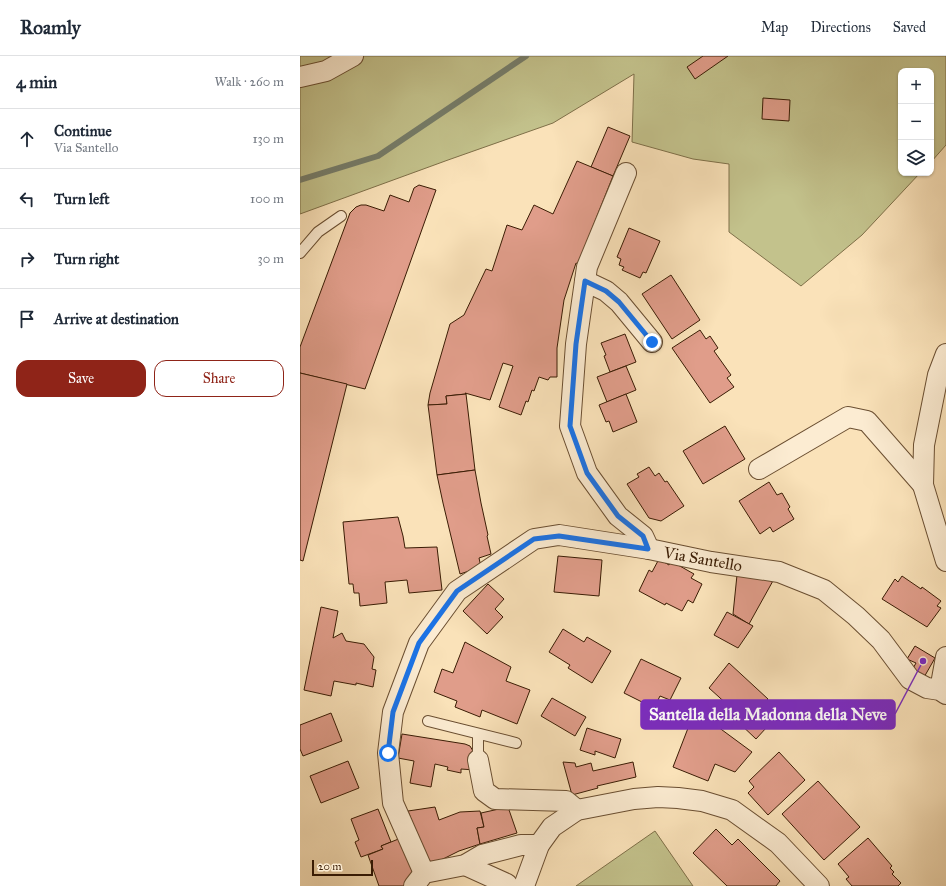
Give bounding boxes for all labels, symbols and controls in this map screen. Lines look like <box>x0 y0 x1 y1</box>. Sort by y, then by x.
text: Roamly <box>20 16 81 39</box>
text: Map <box>761 19 788 36</box>
text: Directions <box>810 19 871 36</box>
text: Saved <box>893 19 926 36</box>
map controls <box>898 68 934 176</box>
button: + <box>898 68 934 104</box>
text: 4 min <box>16 72 57 93</box>
text: Walk · 260 m <box>214 74 284 90</box>
button: − <box>898 104 934 140</box>
text: Continue <box>54 122 112 140</box>
icon: ahead <box>16 128 38 150</box>
text: 130 m <box>252 131 284 147</box>
text: Via Santello <box>54 140 119 156</box>
button: layers <box>898 140 934 176</box>
icon: left <box>16 188 38 210</box>
text: Turn left <box>54 190 110 208</box>
text: 100 m <box>250 191 284 207</box>
icon: right <box>16 248 38 270</box>
text: Turn right <box>54 250 119 268</box>
text: 30 m <box>258 251 284 267</box>
icon: arrive <box>16 308 38 330</box>
text: Arrive at destination <box>54 310 179 328</box>
route end <box>643 333 661 351</box>
button: Save <box>16 360 146 397</box>
button: Share <box>154 360 284 397</box>
street label: Via Santello <box>661 543 744 575</box>
callout: Santella della Madonna della Neve <box>641 700 895 729</box>
text: Santella della Madonna della Neve <box>649 704 887 725</box>
route start <box>379 744 397 762</box>
scale bar <box>312 858 373 877</box>
text: 20 m <box>318 860 341 873</box>

